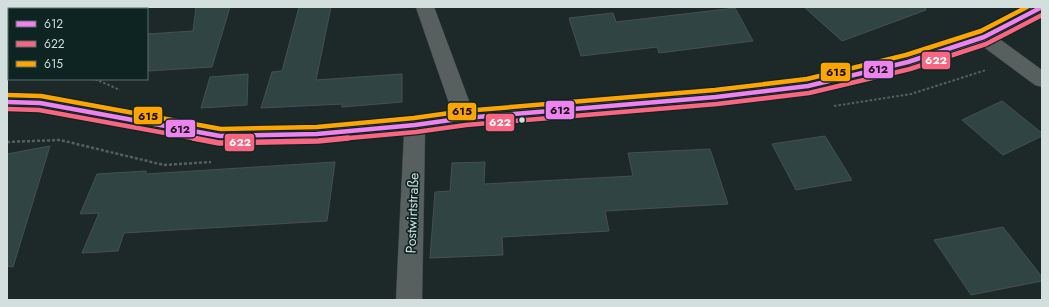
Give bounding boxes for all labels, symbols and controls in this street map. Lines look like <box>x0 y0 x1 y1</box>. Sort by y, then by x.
legend <box>8 8 148 80</box>
text: 612 <box>44 15 63 33</box>
text: 622 <box>44 35 65 53</box>
line badge: 622 <box>921 51 951 70</box>
text: 622 <box>925 52 947 68</box>
text: 615 <box>44 55 63 73</box>
line badge: 612 <box>863 60 894 79</box>
text: 612 <box>868 61 888 77</box>
line badge: 615 <box>820 62 851 82</box>
text: 615 <box>826 64 846 80</box>
line badge: 612 <box>545 100 575 120</box>
line badge: 615 <box>447 102 477 121</box>
text: 612 <box>550 102 570 118</box>
text: 615 <box>452 103 472 119</box>
line badge: 615 <box>133 106 163 125</box>
text: 615 <box>138 108 158 124</box>
line badge: 622 <box>485 113 515 132</box>
text: 622 <box>489 114 511 130</box>
unlabelled marker <box>517 115 527 125</box>
line badge: 612 <box>165 119 196 138</box>
text: 612 <box>170 121 190 137</box>
line badge: 622 <box>224 133 255 152</box>
text: 622 <box>229 134 251 150</box>
street label: Postwirtstraße <box>401 172 423 254</box>

